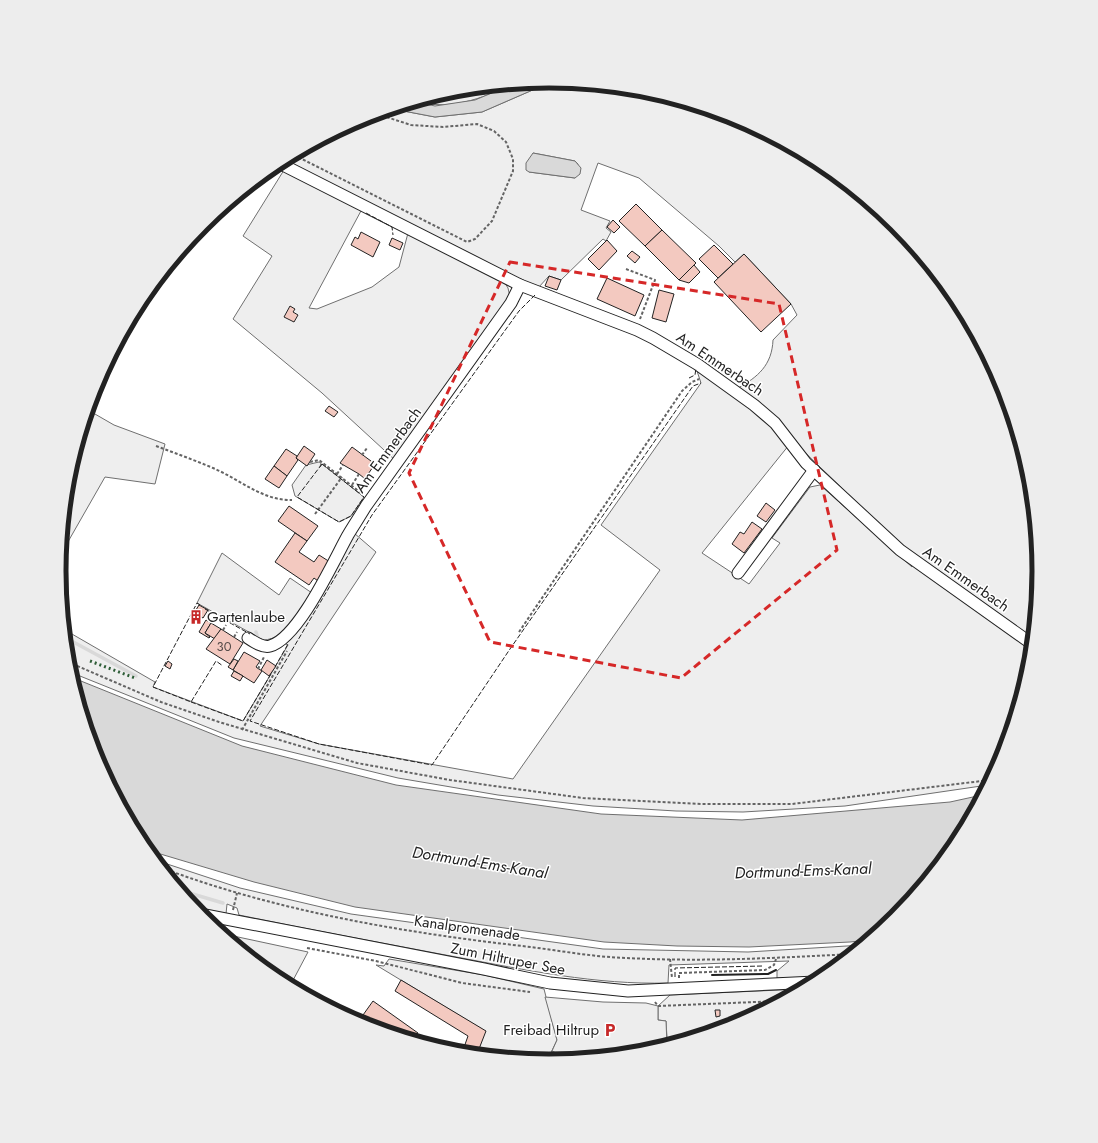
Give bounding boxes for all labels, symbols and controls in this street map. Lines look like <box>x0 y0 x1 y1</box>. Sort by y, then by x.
street label: Am Emmerbach <box>672 327 768 401</box>
street label: Am Emmerbach <box>349 403 427 497</box>
street label: Am Emmerbach <box>918 541 1014 617</box>
place label: Gartenlaube <box>207 606 285 628</box>
building icon: Gartenlaube <box>188 609 204 625</box>
house number: 30 <box>217 637 232 656</box>
water label: Dortmund-Ems-Kanal <box>410 840 551 885</box>
water label: Dortmund-Ems-Kanal <box>734 857 873 884</box>
street label: Kanalpromenade <box>413 910 522 946</box>
street label: Zum Hiltruper See <box>449 937 567 981</box>
place label: Freibad Hiltrup <box>503 1019 599 1041</box>
parking icon: Freibad Hiltrup <box>602 1022 618 1038</box>

